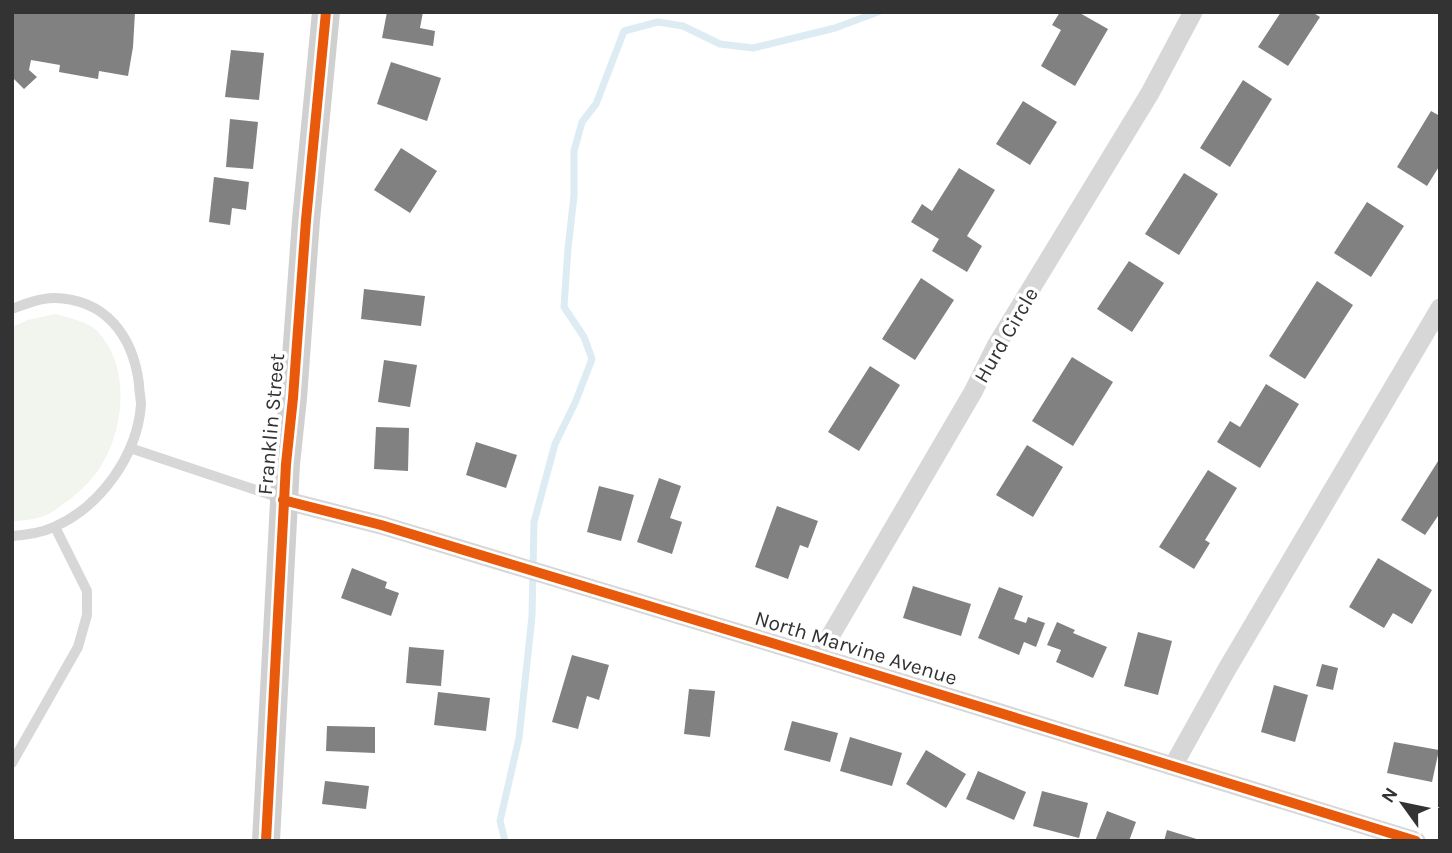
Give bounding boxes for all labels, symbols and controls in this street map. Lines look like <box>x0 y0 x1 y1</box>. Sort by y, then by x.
street label: Hurd Circle <box>969 283 1043 387</box>
street label: Franklin Street <box>253 352 289 496</box>
street label: North Marvine Avenue <box>752 606 960 690</box>
north arrow <box>1368 769 1438 839</box>
text: N <box>1377 784 1403 807</box>

